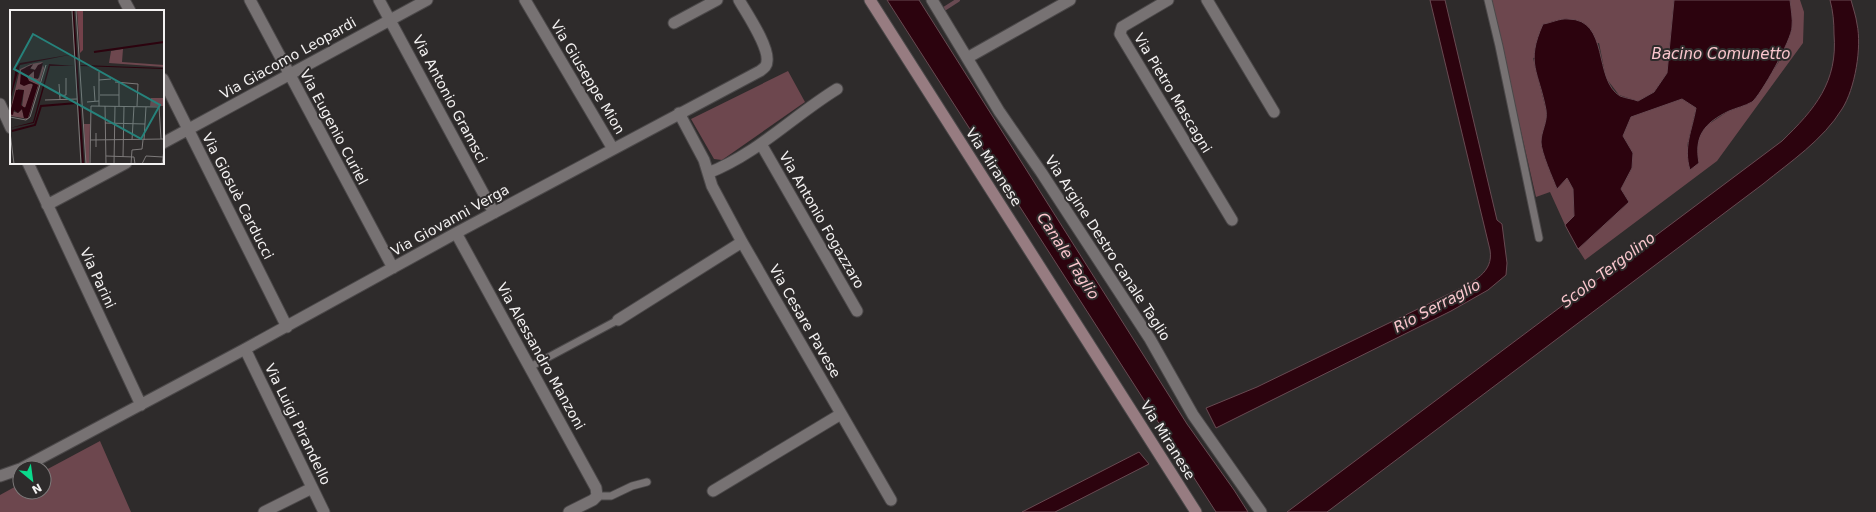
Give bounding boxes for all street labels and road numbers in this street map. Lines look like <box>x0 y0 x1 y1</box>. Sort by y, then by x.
street label: Via Giacomo Leopardi <box>217 14 359 102</box>
street label: Via Giuseppe Mion <box>548 17 628 137</box>
street label: Via Pietro Mascagni <box>1131 30 1215 156</box>
street label: Via Antonio Gramsci <box>410 32 490 166</box>
street label: Via Eugenio Curiel <box>297 67 371 187</box>
street label: Via Miranese <box>963 125 1025 209</box>
street label: Via Giosuè Carducci <box>199 130 277 262</box>
street label: Via Antonio Fogazzaro <box>776 149 868 291</box>
street label: Via Argine Destro canale Taglio <box>1042 152 1174 344</box>
street label: Via Giovanni Verga <box>388 181 512 259</box>
street label: Via Parini <box>77 245 119 311</box>
street label: Via Cesare Pavese <box>766 261 844 381</box>
street label: Via Alessandro Manzoni <box>494 280 588 432</box>
street label: Via Luigi Pirandello <box>262 361 334 487</box>
street label: Via Miranese <box>1137 398 1199 482</box>

